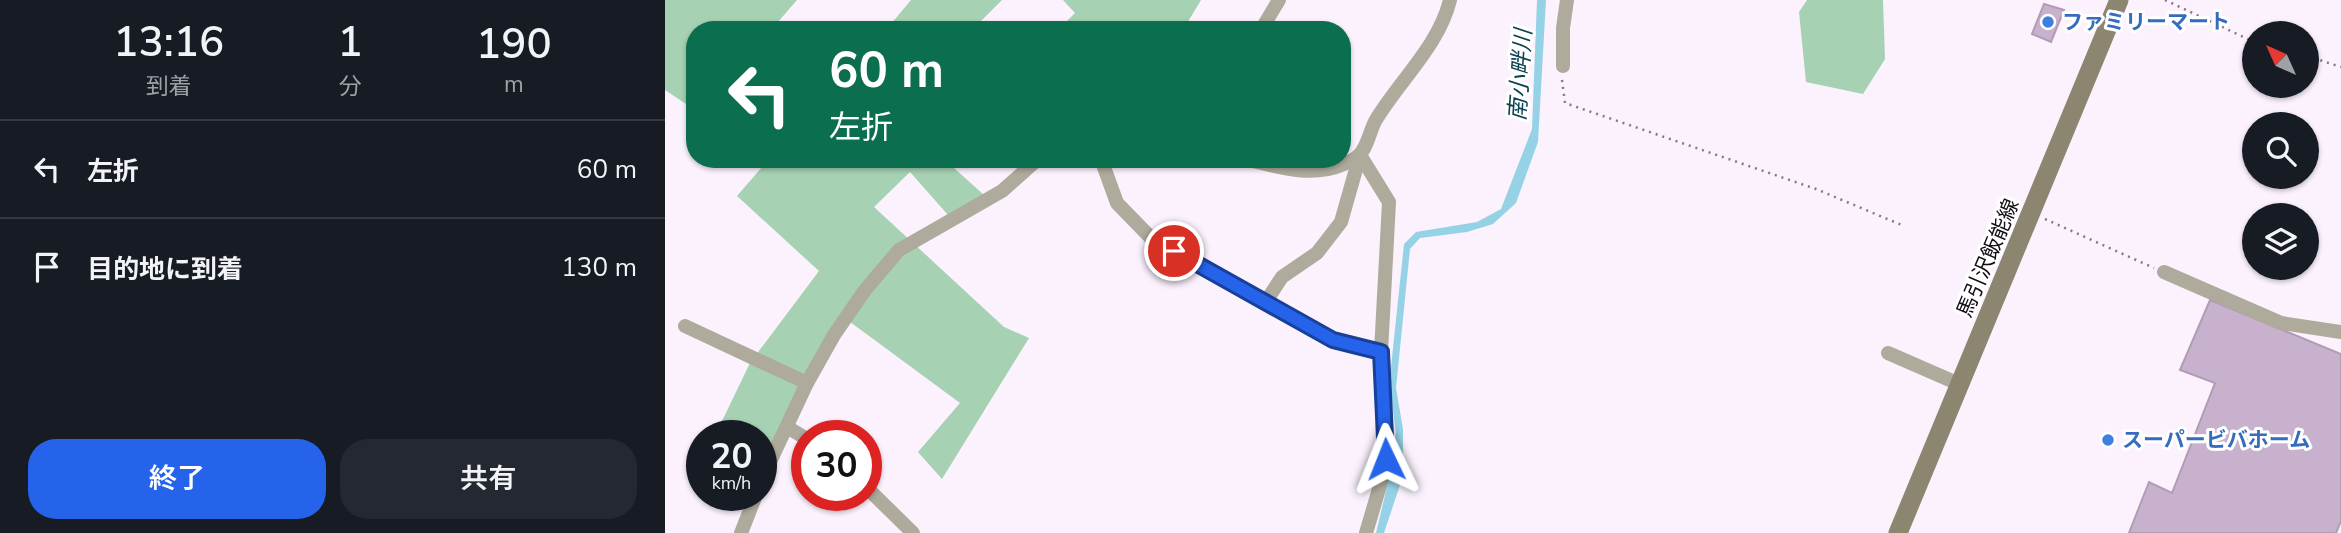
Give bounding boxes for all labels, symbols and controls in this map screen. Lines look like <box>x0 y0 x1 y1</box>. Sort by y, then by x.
place label: ファミリーマート <box>2062 8 2230 36</box>
text: 13:16 <box>113 14 224 71</box>
text: 1 <box>337 14 363 71</box>
marker: ファミリーマート <box>2040 14 2056 30</box>
text: 190 <box>476 16 552 73</box>
north arrow <box>2242 21 2319 98</box>
map controls <box>2242 21 2319 280</box>
water label: 南小畔川 <box>1502 25 1539 122</box>
text: 60 m <box>829 37 944 104</box>
icon: left <box>714 49 805 140</box>
text: m <box>504 69 524 100</box>
text: 到着 <box>146 71 192 102</box>
text: 分 <box>339 71 362 102</box>
text: 左折 <box>829 106 893 149</box>
button: search <box>2242 112 2319 189</box>
icon: left <box>28 150 66 188</box>
text: 60 m <box>577 152 637 187</box>
text: 左折 <box>87 154 139 189</box>
street label: 馬引沢飯能線 <box>1950 195 2026 321</box>
button: layers <box>2242 203 2319 280</box>
pin <box>1144 221 1204 281</box>
icon: arrive <box>1155 232 1193 270</box>
icon: arrive <box>28 248 66 286</box>
text: 130 m <box>561 250 637 285</box>
text: 目的地に到着 <box>87 252 243 287</box>
speed limit sign: 30 <box>791 420 882 511</box>
position arrow <box>1349 422 1423 496</box>
place label: スーパービバホーム <box>2122 426 2310 454</box>
marker: スーパービバホーム <box>2100 432 2116 448</box>
text: 20 <box>710 433 753 480</box>
button: 終了 <box>28 439 326 519</box>
button: 共有 <box>340 439 637 519</box>
text: km/h <box>712 471 751 495</box>

